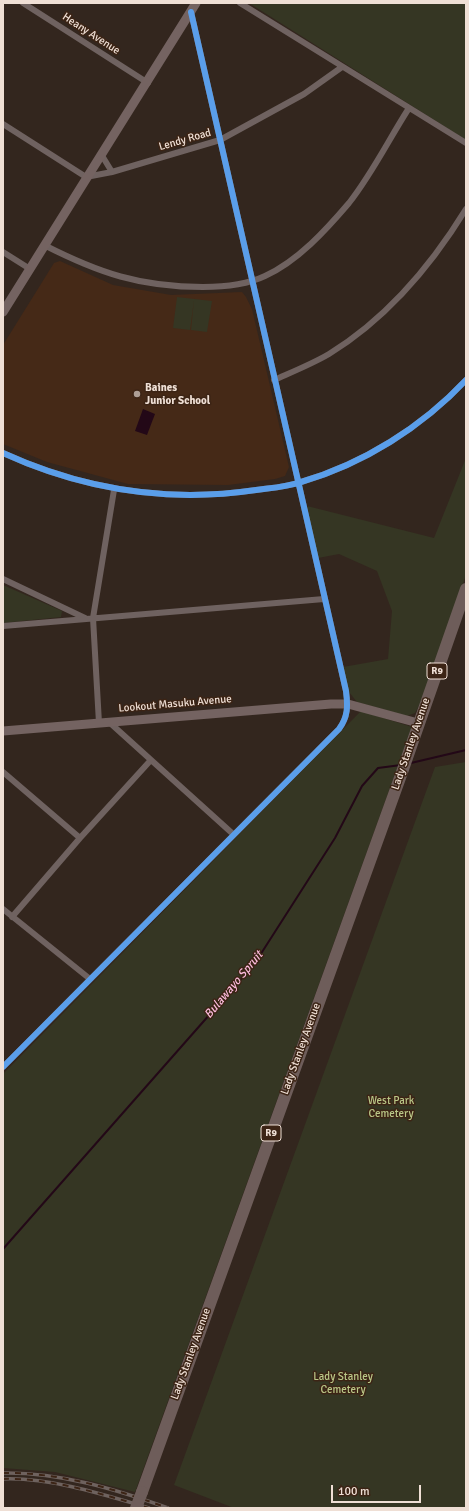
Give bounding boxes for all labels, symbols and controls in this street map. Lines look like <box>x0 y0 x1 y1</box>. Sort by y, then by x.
street label: Heany Avenue <box>60 10 122 58</box>
street label: Lendy Road <box>157 126 213 154</box>
place label: Baines Junior School <box>145 381 210 407</box>
marker: Baines Junior School <box>132 389 142 399</box>
road number: R9 <box>427 663 447 679</box>
street label: Lookout Masuku Avenue <box>118 692 232 716</box>
street label: Lady Stanley Avenue <box>389 696 433 792</box>
water label: Bulawayo Spruit <box>202 948 266 1022</box>
street label: Lady Stanley Avenue <box>278 1001 324 1097</box>
park label: West Park Cemetery <box>368 1094 414 1120</box>
road number: R9 <box>261 1125 281 1141</box>
street label: Lady Stanley Avenue <box>168 1306 214 1402</box>
park label: Lady Stanley Cemetery <box>313 1370 373 1396</box>
scale bar <box>333 1477 423 1503</box>
text: 100 m <box>338 1484 370 1499</box>

